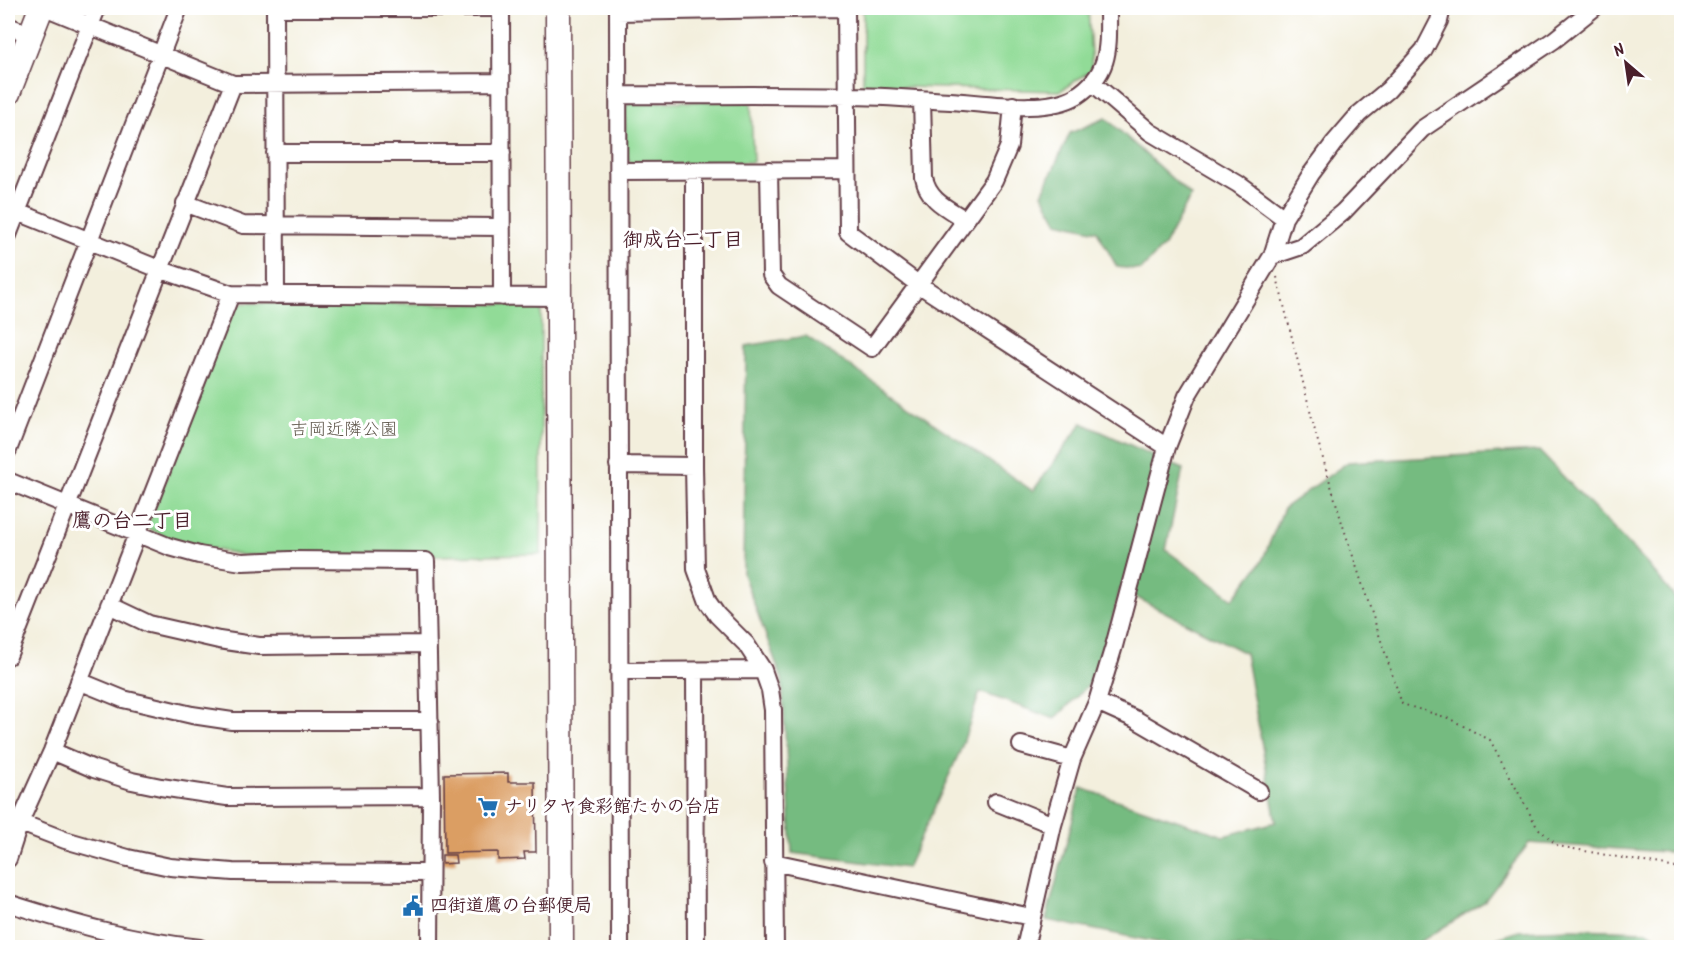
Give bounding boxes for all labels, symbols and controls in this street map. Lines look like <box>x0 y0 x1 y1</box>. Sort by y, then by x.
north arrow <box>1596 33 1656 93</box>
text: N <box>1609 38 1630 65</box>
district label: 御成台二丁目 <box>623 225 743 257</box>
park label: 吉岡近隣公園 <box>290 416 398 445</box>
district label: 鷹の台二丁目 <box>72 506 192 538</box>
place label: ナリタヤ食彩館たかの台店 <box>505 793 721 822</box>
supermarket icon: ナリタヤ食彩館たかの台店 <box>476 795 500 819</box>
place label: 四街道鷹の台郵便局 <box>430 892 592 921</box>
public building icon: 四街道鷹の台郵便局 <box>401 894 425 918</box>

